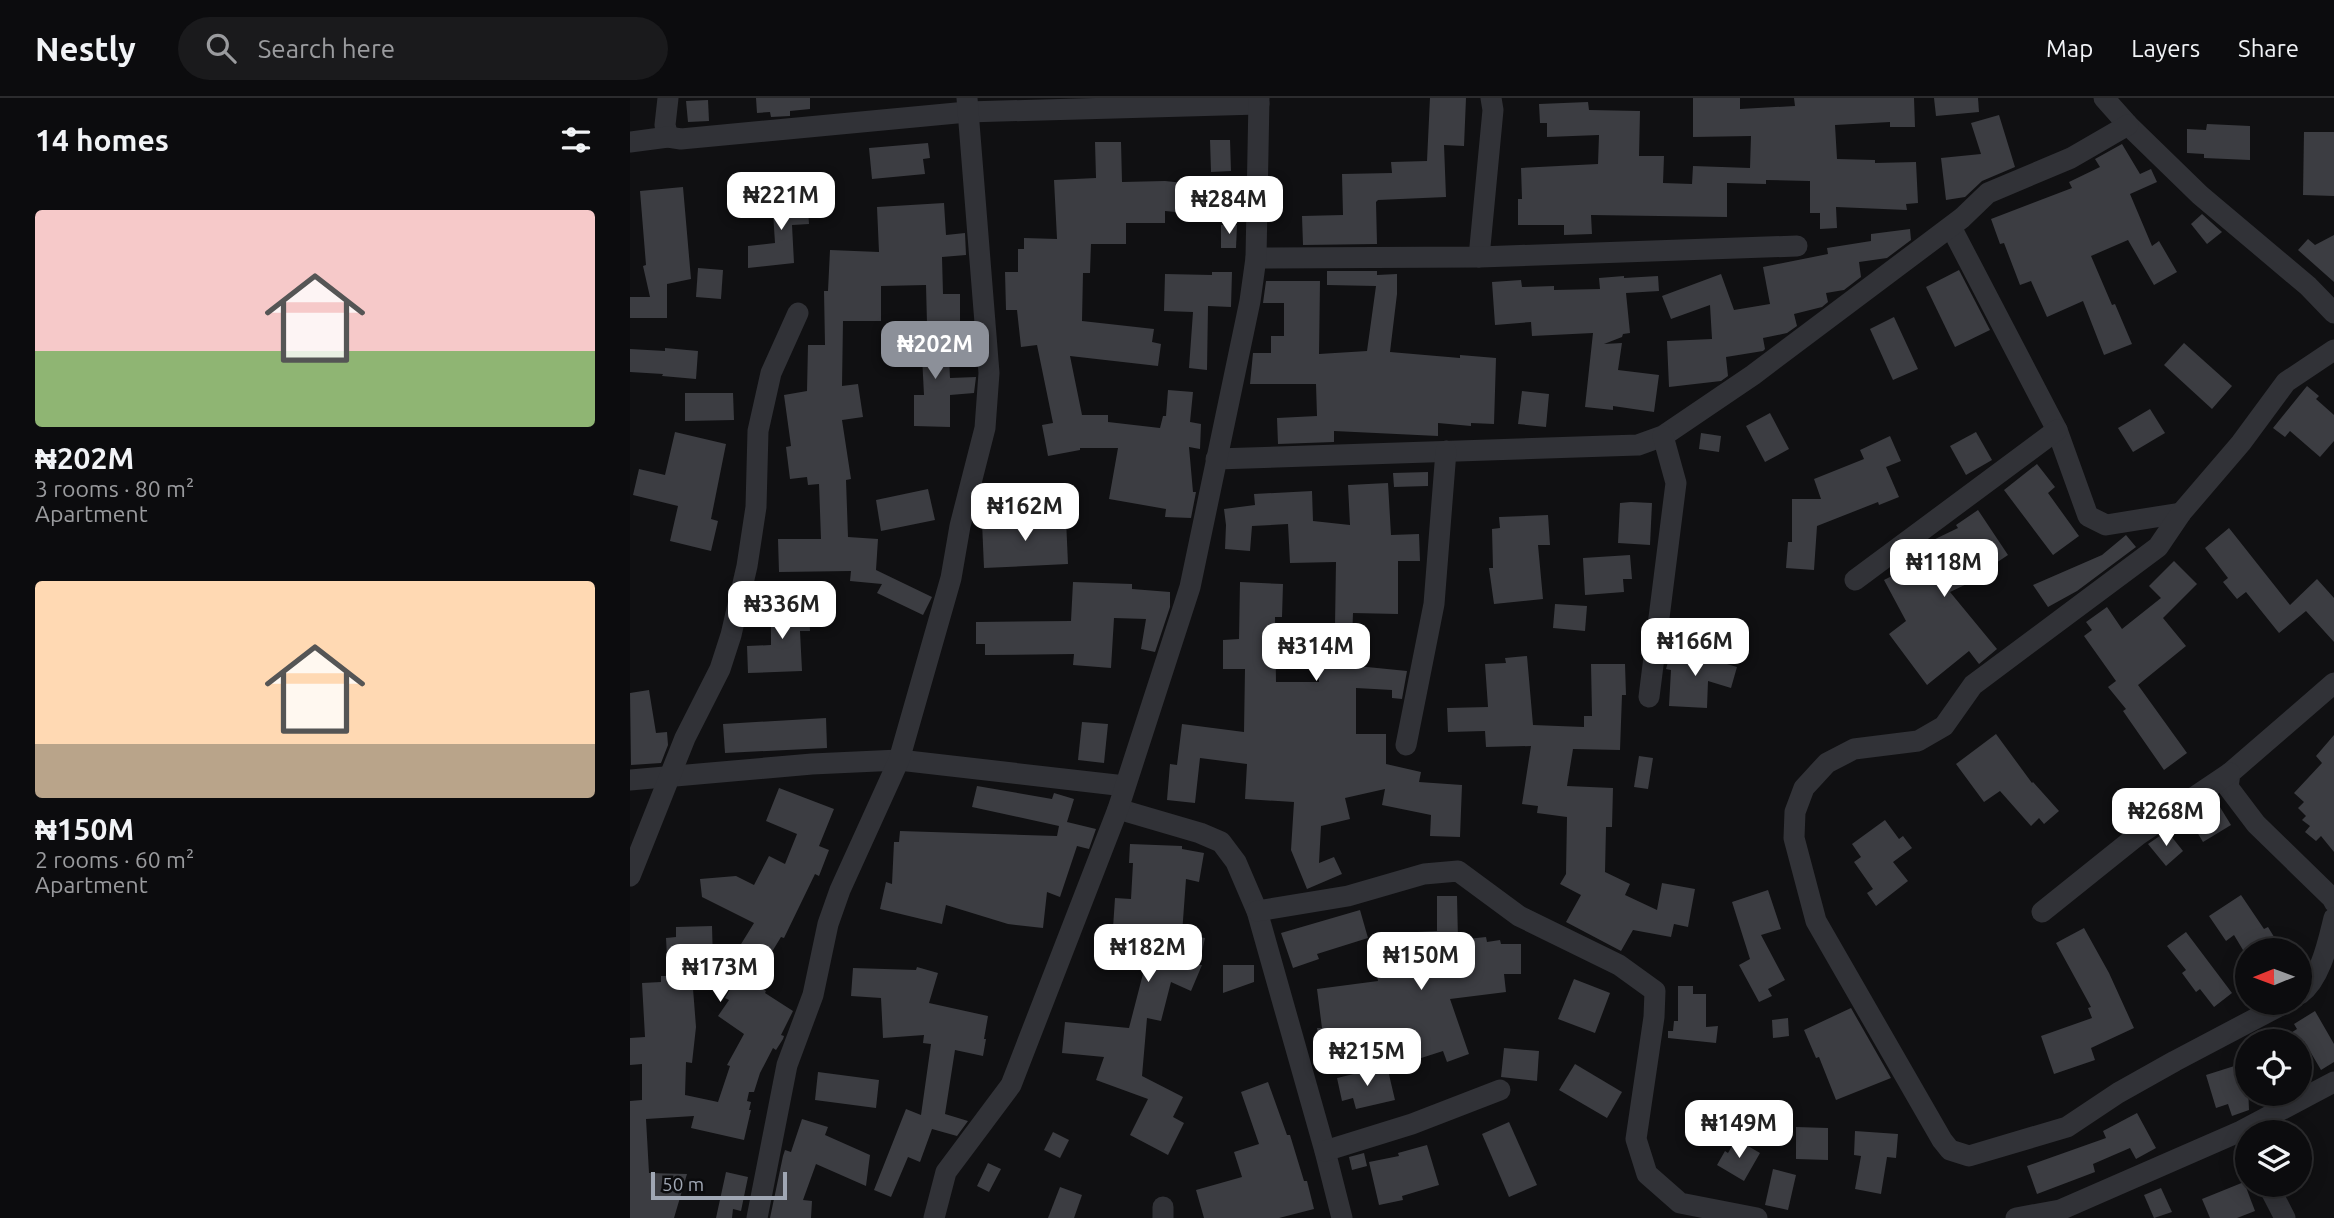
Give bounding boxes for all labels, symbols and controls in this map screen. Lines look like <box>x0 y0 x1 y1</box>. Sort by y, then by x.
search box <box>178 17 668 80</box>
icon: search <box>202 29 240 67</box>
text: Nestly <box>35 30 136 67</box>
text: Search here <box>258 34 395 63</box>
text: Map <box>2046 35 2093 62</box>
text: Layers <box>2131 35 2200 62</box>
text: Share <box>2238 35 2299 62</box>
icon: filters <box>557 121 595 159</box>
text: 14 homes <box>35 123 169 157</box>
pin: ₦221M <box>732 172 830 232</box>
pin: ₦284M <box>1180 176 1278 236</box>
text: ₦221M <box>743 182 819 207</box>
text: ₦284M <box>1191 186 1267 211</box>
icon: home <box>252 255 378 381</box>
pin: ₦202M <box>886 322 984 381</box>
text: ₦202M <box>897 331 973 356</box>
text: ₦202M <box>35 441 134 475</box>
text: 3 rooms · 80 m² <box>35 476 194 501</box>
pin: ₦162M <box>976 484 1074 543</box>
text: ₦162M <box>987 493 1063 518</box>
text: Apartment <box>35 501 148 526</box>
pin: ₦118M <box>1895 540 1993 599</box>
text: ₦118M <box>1906 549 1982 574</box>
pin: ₦336M <box>733 582 831 641</box>
text: ₦336M <box>744 591 820 616</box>
pin: ₦166M <box>1646 618 1744 678</box>
pin: ₦314M <box>1267 624 1365 683</box>
icon: home <box>252 626 378 752</box>
text: ₦166M <box>1657 628 1733 653</box>
text: ₦314M <box>1278 633 1354 658</box>
pin: ₦268M <box>2117 788 2215 848</box>
text: ₦268M <box>2128 798 2204 823</box>
text: ₦150M <box>35 812 134 846</box>
text: 2 rooms · 60 m² <box>35 847 194 872</box>
text: Apartment <box>35 872 148 897</box>
pin: ₦182M <box>1099 924 1197 984</box>
pin: ₦150M <box>1372 932 1470 992</box>
text: ₦182M <box>1110 934 1186 959</box>
north arrow <box>2235 938 2312 1015</box>
map controls <box>2235 938 2312 1197</box>
text: ₦150M <box>1383 942 1459 967</box>
pin: ₦173M <box>671 944 769 1004</box>
text: ₦173M <box>682 954 758 979</box>
pin: ₦215M <box>1318 1028 1416 1088</box>
button: locate <box>2235 1029 2312 1106</box>
text: ₦215M <box>1329 1038 1405 1063</box>
pin: ₦149M <box>1690 1100 1788 1160</box>
text: ₦149M <box>1701 1110 1777 1135</box>
button: layers <box>2235 1120 2312 1197</box>
scale bar <box>651 1169 788 1201</box>
text: 50 m <box>662 1173 704 1195</box>

